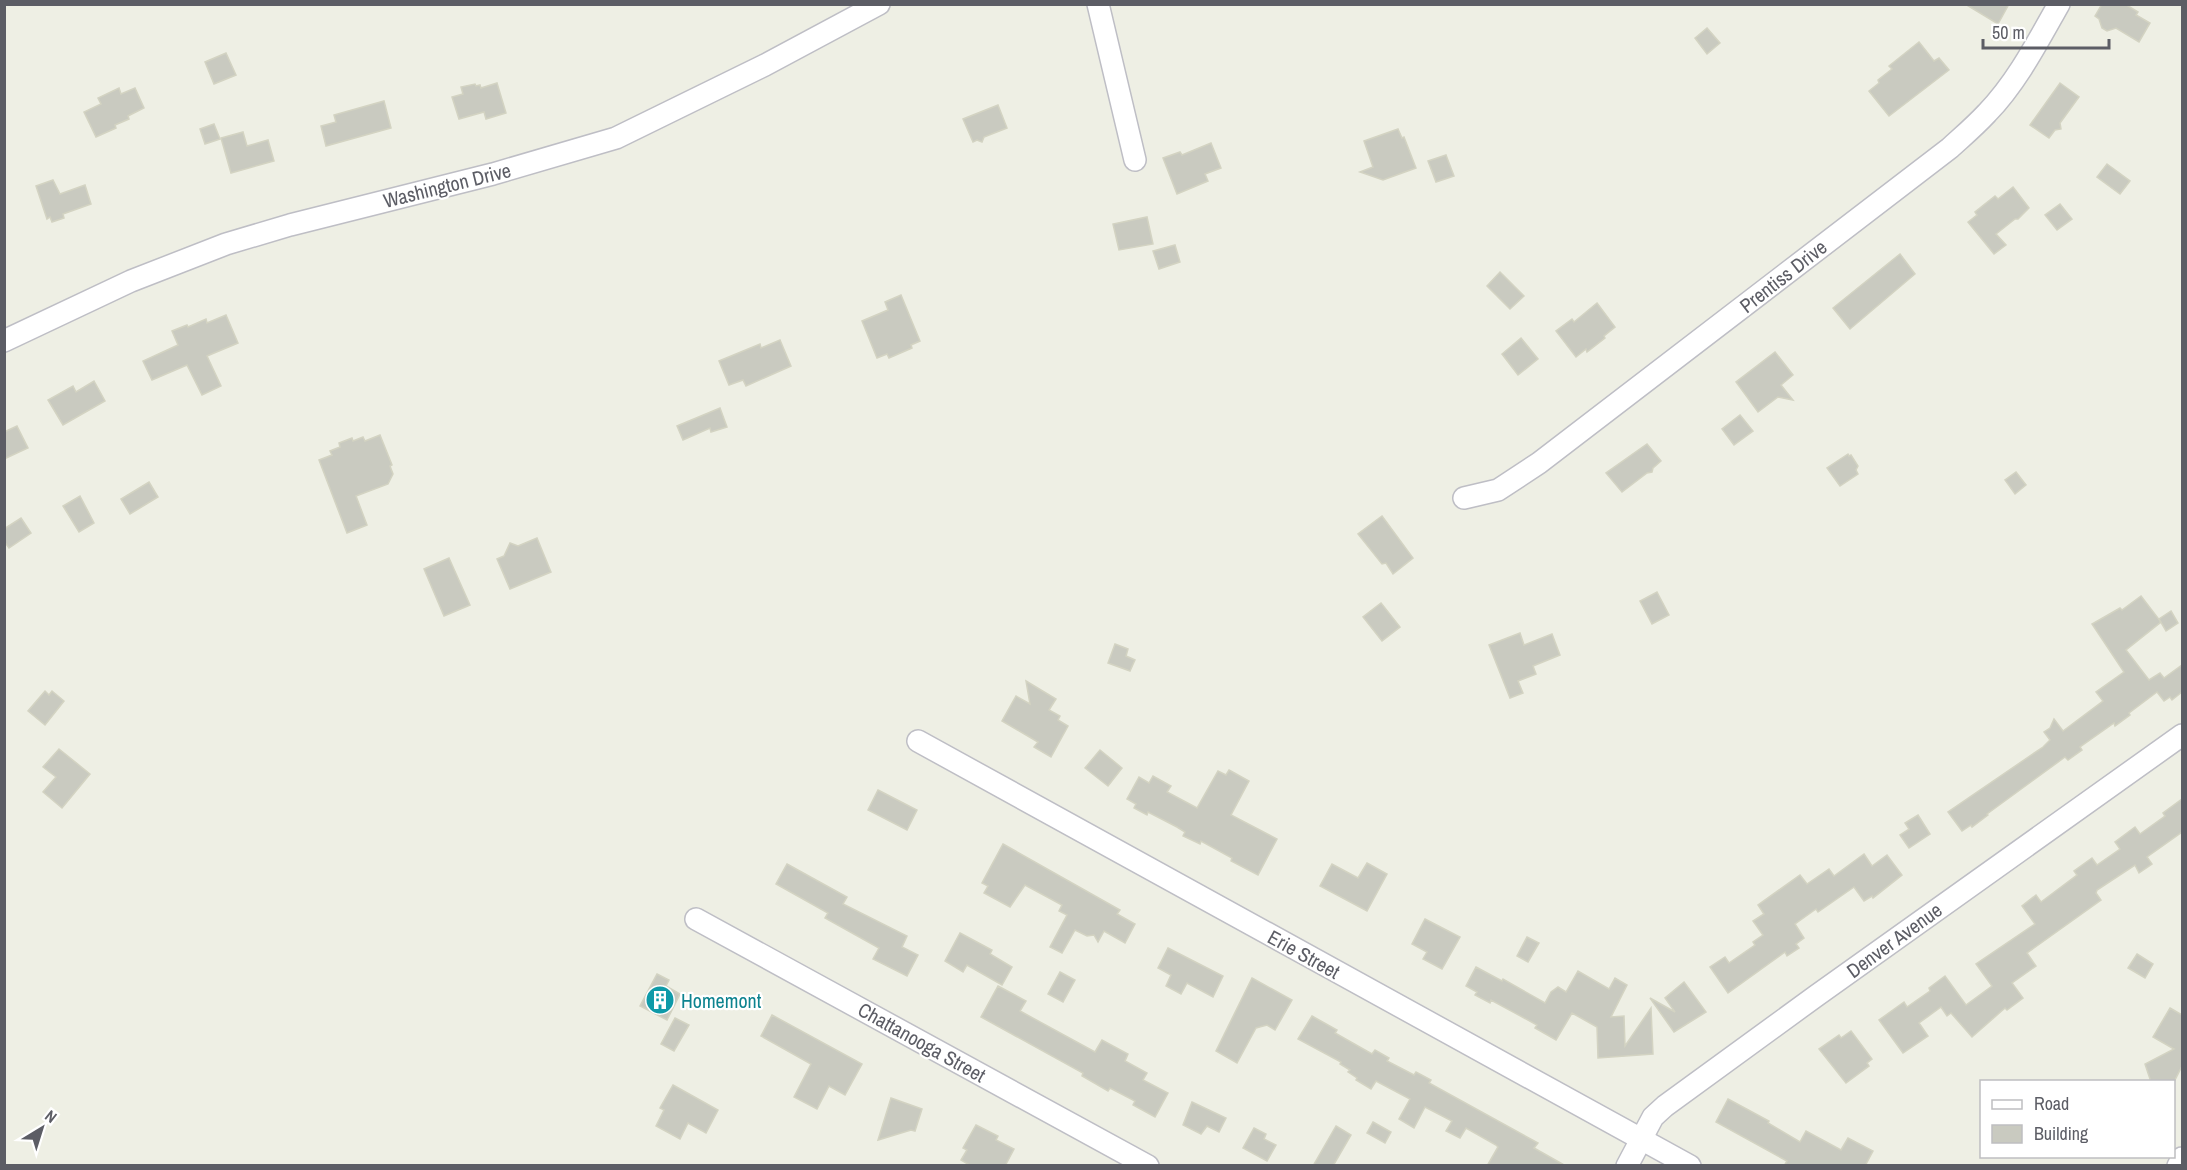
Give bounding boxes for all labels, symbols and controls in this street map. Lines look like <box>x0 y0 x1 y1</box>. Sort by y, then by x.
scale bar <box>1983 12 2109 50</box>
text: 50 m <box>1992 20 2025 45</box>
street label: Washington Drive <box>380 156 514 214</box>
street label: Prentiss Drive <box>1734 233 1832 319</box>
street label: Denver Avenue <box>1841 896 1947 984</box>
street label: Erie Street <box>1263 923 1345 985</box>
building icon: Homemont <box>644 984 676 1016</box>
place label: Homemont <box>681 987 762 1014</box>
street label: Chattanooga Street <box>853 996 991 1088</box>
legend <box>1980 1080 2175 1158</box>
text: Road <box>2034 1091 2069 1116</box>
north arrow <box>12 1098 72 1158</box>
text: N <box>41 1105 62 1128</box>
text: Building <box>2034 1121 2089 1146</box>

